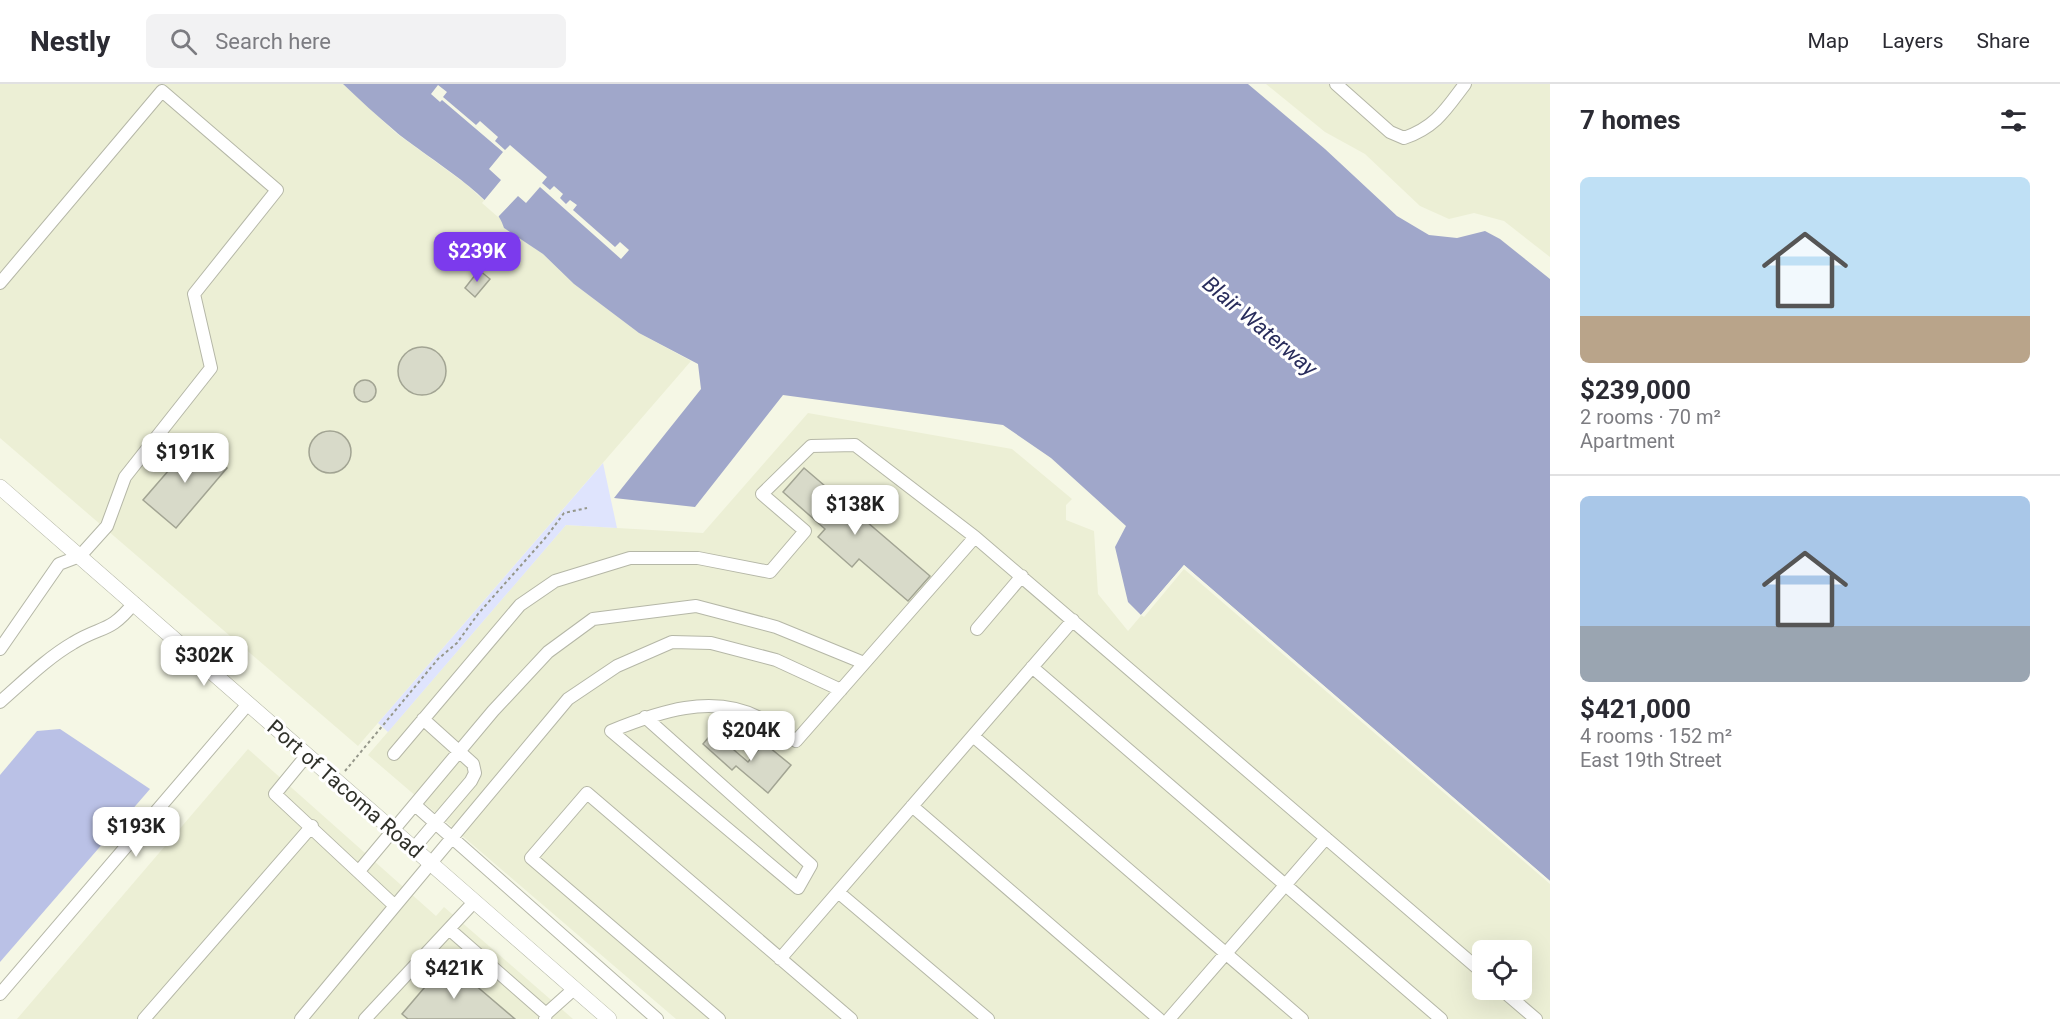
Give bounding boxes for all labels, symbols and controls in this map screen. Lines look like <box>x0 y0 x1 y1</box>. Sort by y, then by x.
search box <box>146 14 566 68</box>
text: Nestly <box>30 25 110 58</box>
icon: search <box>167 25 200 58</box>
text: Search here <box>215 29 331 54</box>
text: Map <box>1807 29 1849 53</box>
text: Layers <box>1882 29 1943 53</box>
text: Share <box>1976 29 2030 53</box>
icon: filters <box>1997 104 2030 137</box>
text: 7 homes <box>1580 105 1681 135</box>
icon: home <box>1751 216 1859 324</box>
pin: $239K <box>435 232 519 283</box>
text: $239K <box>448 239 506 263</box>
water label: Blair Waterway <box>1198 271 1323 382</box>
text: $239,000 <box>1580 375 1691 405</box>
text: 2 rooms · 70 m² <box>1580 405 1721 429</box>
text: Apartment <box>1580 429 1675 453</box>
pin: $191K <box>143 433 227 484</box>
text: $191K <box>156 440 214 464</box>
pin: $138K <box>813 485 897 536</box>
text: $138K <box>826 492 884 516</box>
icon: home <box>1751 535 1859 643</box>
pin: $302K <box>162 636 246 687</box>
text: $302K <box>175 643 233 667</box>
text: $421,000 <box>1580 694 1691 724</box>
pin: $204K <box>709 711 793 762</box>
street label: Port of Tacoma Road <box>262 715 428 863</box>
text: $204K <box>722 718 780 742</box>
text: 4 rooms · 152 m² <box>1580 724 1732 748</box>
text: East 19th Street <box>1580 748 1722 772</box>
pin: $193K <box>94 807 178 858</box>
text: $193K <box>107 814 165 838</box>
map controls <box>1472 940 1532 1000</box>
button: locate <box>1472 940 1532 1000</box>
pin: $421K <box>412 949 496 1000</box>
text: $421K <box>425 956 483 980</box>

